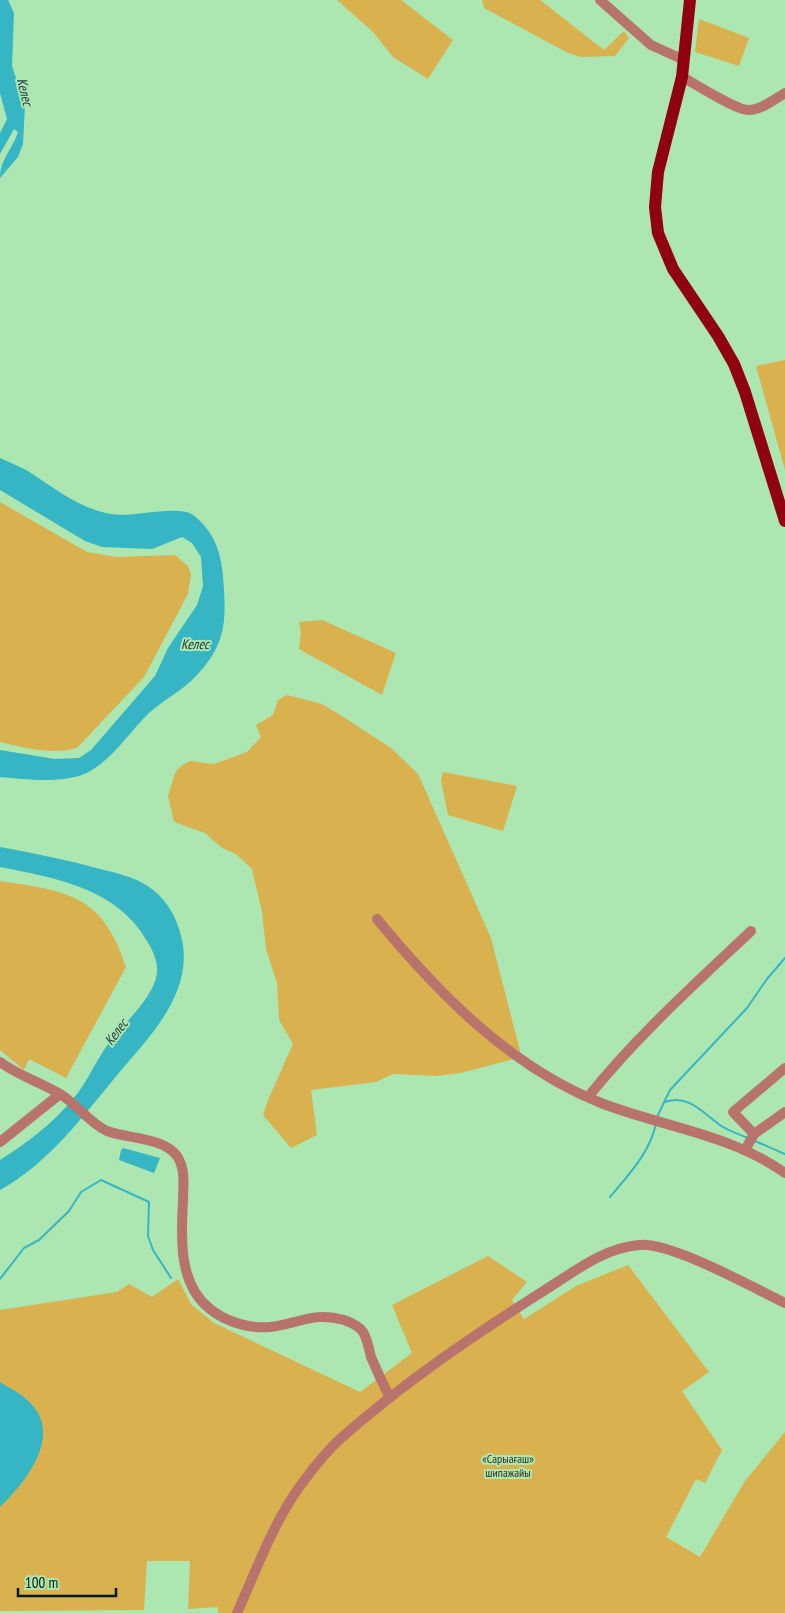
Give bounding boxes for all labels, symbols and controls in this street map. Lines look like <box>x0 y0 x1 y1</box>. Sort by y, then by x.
water label: Келес <box>13 76 38 110</box>
water label: Келес <box>181 635 211 653</box>
water label: Келес <box>100 1014 133 1049</box>
park label: «Сарыағаш» шипажайы <box>482 1451 534 1480</box>
scale bar <box>18 1566 115 1598</box>
text: 100 m <box>25 1573 58 1592</box>

